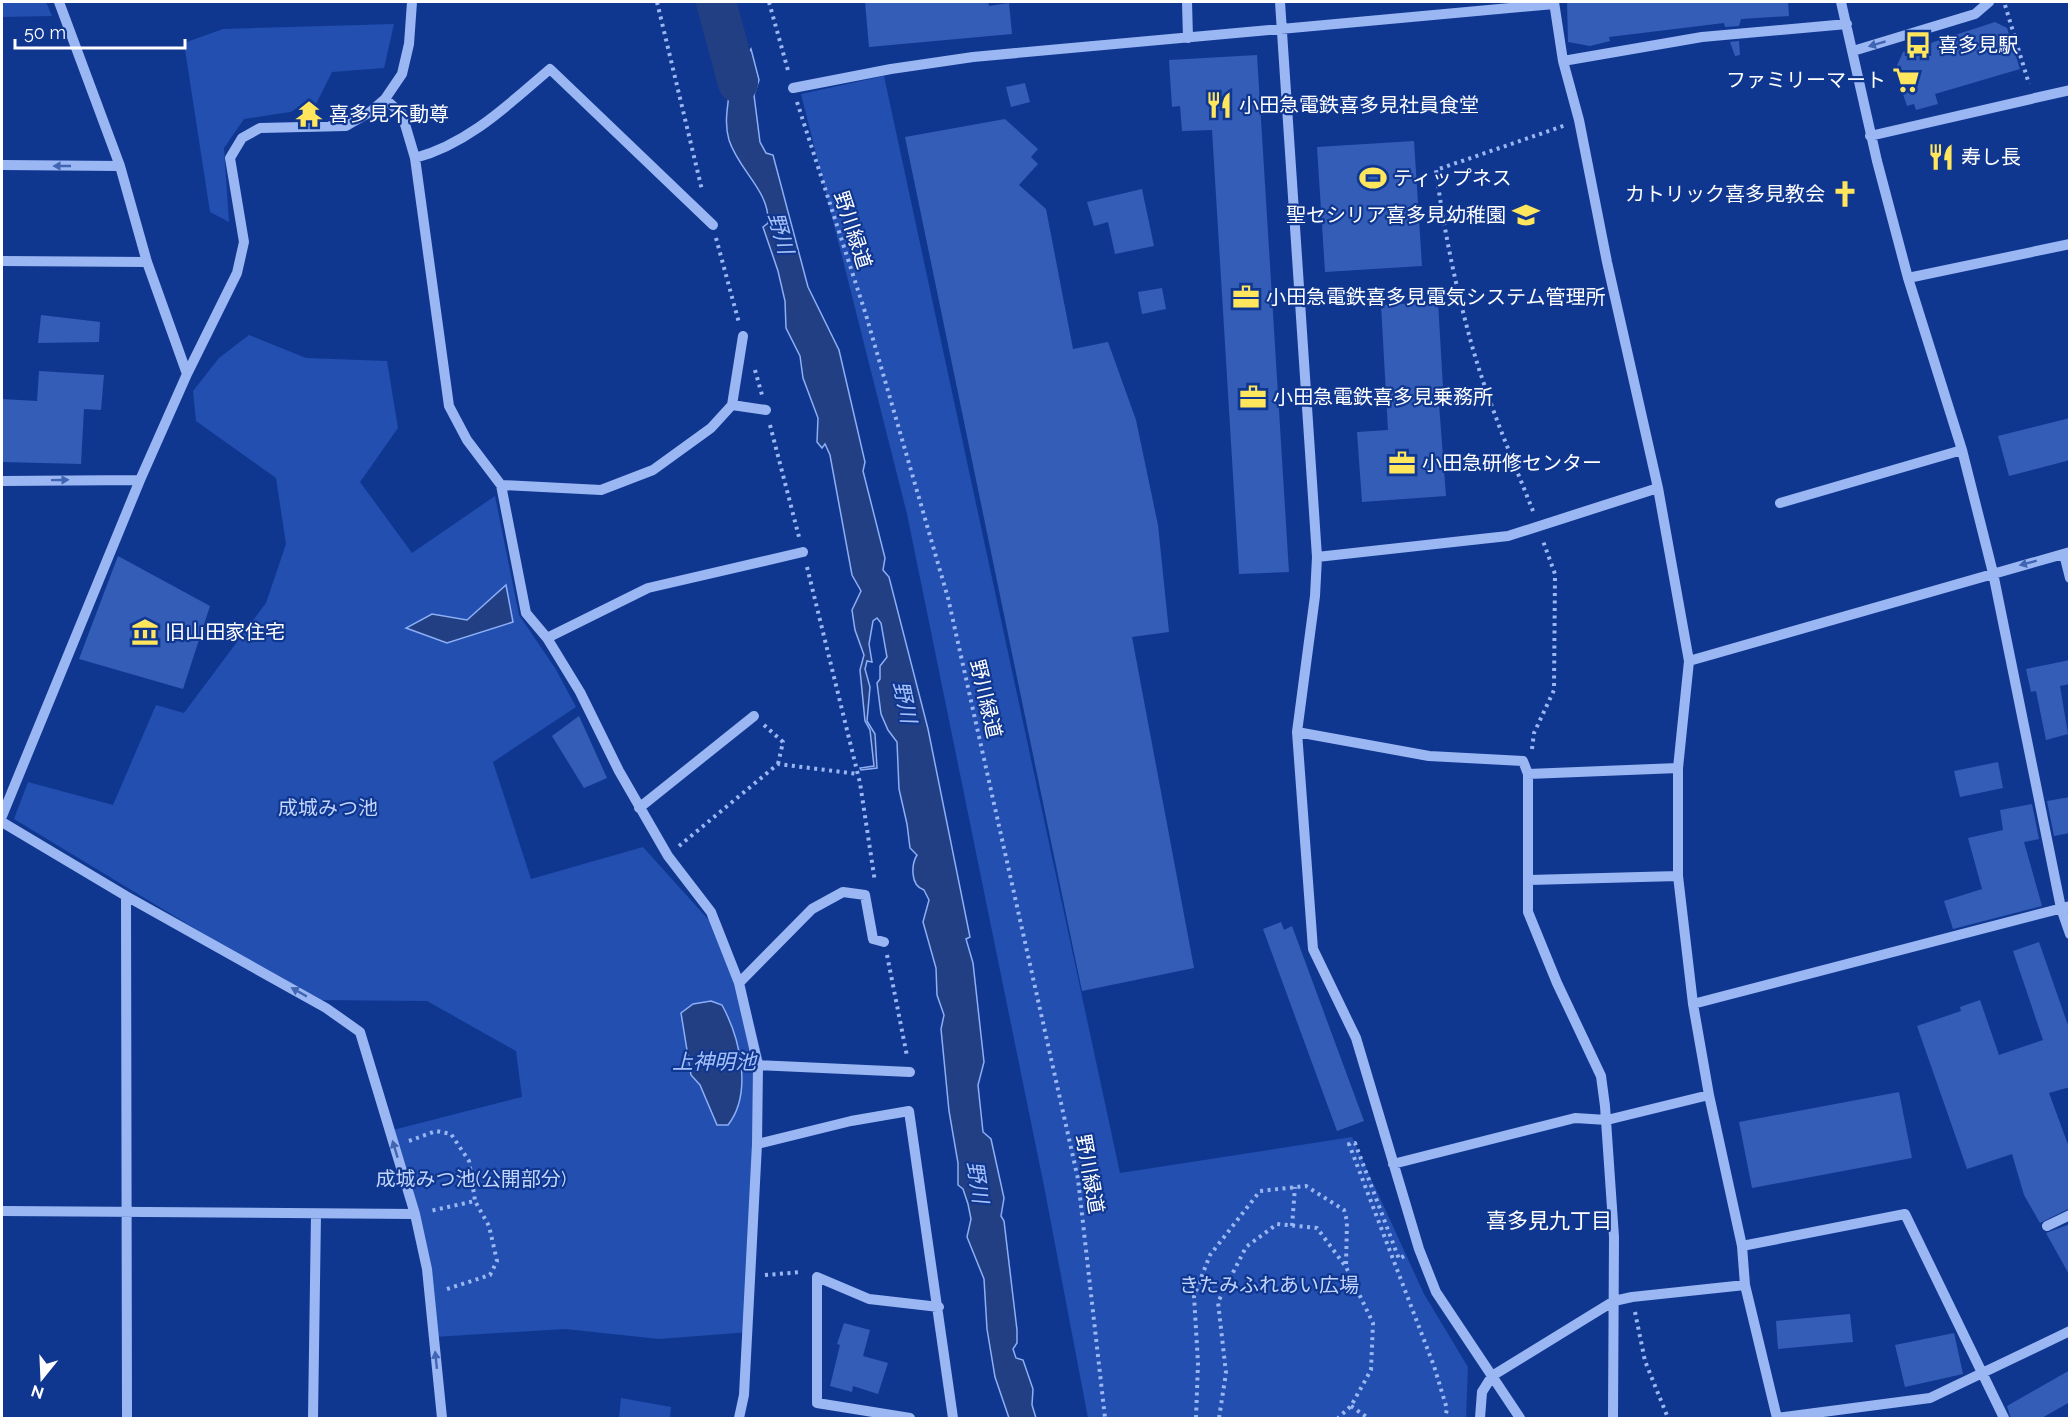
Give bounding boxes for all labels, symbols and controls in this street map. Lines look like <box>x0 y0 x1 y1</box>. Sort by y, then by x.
scale bar <box>15 12 184 50</box>
text: 50 m <box>24 22 66 43</box>
bus stop icon: 喜多見駅 <box>1903 30 1933 60</box>
place label: 喜多見駅 <box>1938 33 2018 57</box>
one-way arrow <box>1868 40 1886 49</box>
supermarket icon: ファミリーマート <box>1891 65 1921 95</box>
place label: ファミリーマート <box>1726 68 1886 92</box>
restaurant icon: 小田急電鉄喜多見社員食堂 <box>1204 90 1234 120</box>
place label: 小田急電鉄喜多見社員食堂 <box>1239 93 1479 117</box>
temple icon: 喜多見不動尊 <box>294 99 324 129</box>
place label: 喜多見不動尊 <box>329 102 449 126</box>
restaurant icon: 寿し長 <box>1926 142 1956 172</box>
place label: 寿し長 <box>1961 145 2021 169</box>
one-way arrow <box>52 161 71 171</box>
sports icon: ティップネス <box>1358 163 1388 193</box>
place label: ティップネス <box>1393 166 1512 190</box>
church icon: カトリック喜多見教会 <box>1830 179 1860 209</box>
place label: カトリック喜多見教会 <box>1625 182 1825 206</box>
street label: 野川緑道 <box>829 188 877 272</box>
school or university icon: 聖セシリア喜多見幼稚園 <box>1511 200 1541 230</box>
place label: 聖セシリア喜多見幼稚園 <box>1286 203 1506 227</box>
water label: 野川 <box>763 209 799 259</box>
office icon: 小田急電鉄喜多見電気システム管理所 <box>1231 282 1261 312</box>
place label: 小田急電鉄喜多見電気システム管理所 <box>1266 285 1605 309</box>
office icon: 小田急電鉄喜多見乗務所 <box>1238 382 1268 412</box>
place label: 小田急電鉄喜多見乗務所 <box>1273 385 1493 409</box>
office icon: 小田急研修センター <box>1387 448 1417 478</box>
place label: 小田急研修センター <box>1422 451 1602 475</box>
one-way arrow <box>50 476 69 485</box>
one-way arrow <box>2019 559 2038 569</box>
museum icon: 旧山田家住宅 <box>130 617 160 647</box>
place label: 旧山田家住宅 <box>165 620 285 644</box>
street label: 野川緑道 <box>965 657 1007 741</box>
water label: 野川 <box>888 679 922 727</box>
park label: 成城みつ池 <box>278 796 378 820</box>
one-way arrow <box>291 987 307 998</box>
water label: 上神明池 <box>672 1049 758 1074</box>
street label: 野川緑道 <box>1071 1133 1109 1215</box>
one-way arrow <box>390 1140 399 1158</box>
water label: 野川 <box>962 1159 994 1207</box>
park label: 成城みつ池(公開部分) <box>376 1167 566 1191</box>
district label: 喜多見九丁目 <box>1486 1208 1612 1233</box>
park label: きたみふれあい広場 <box>1179 1273 1359 1297</box>
north arrow <box>12 1348 72 1408</box>
one-way arrow <box>431 1351 441 1370</box>
text: N <box>29 1381 46 1403</box>

